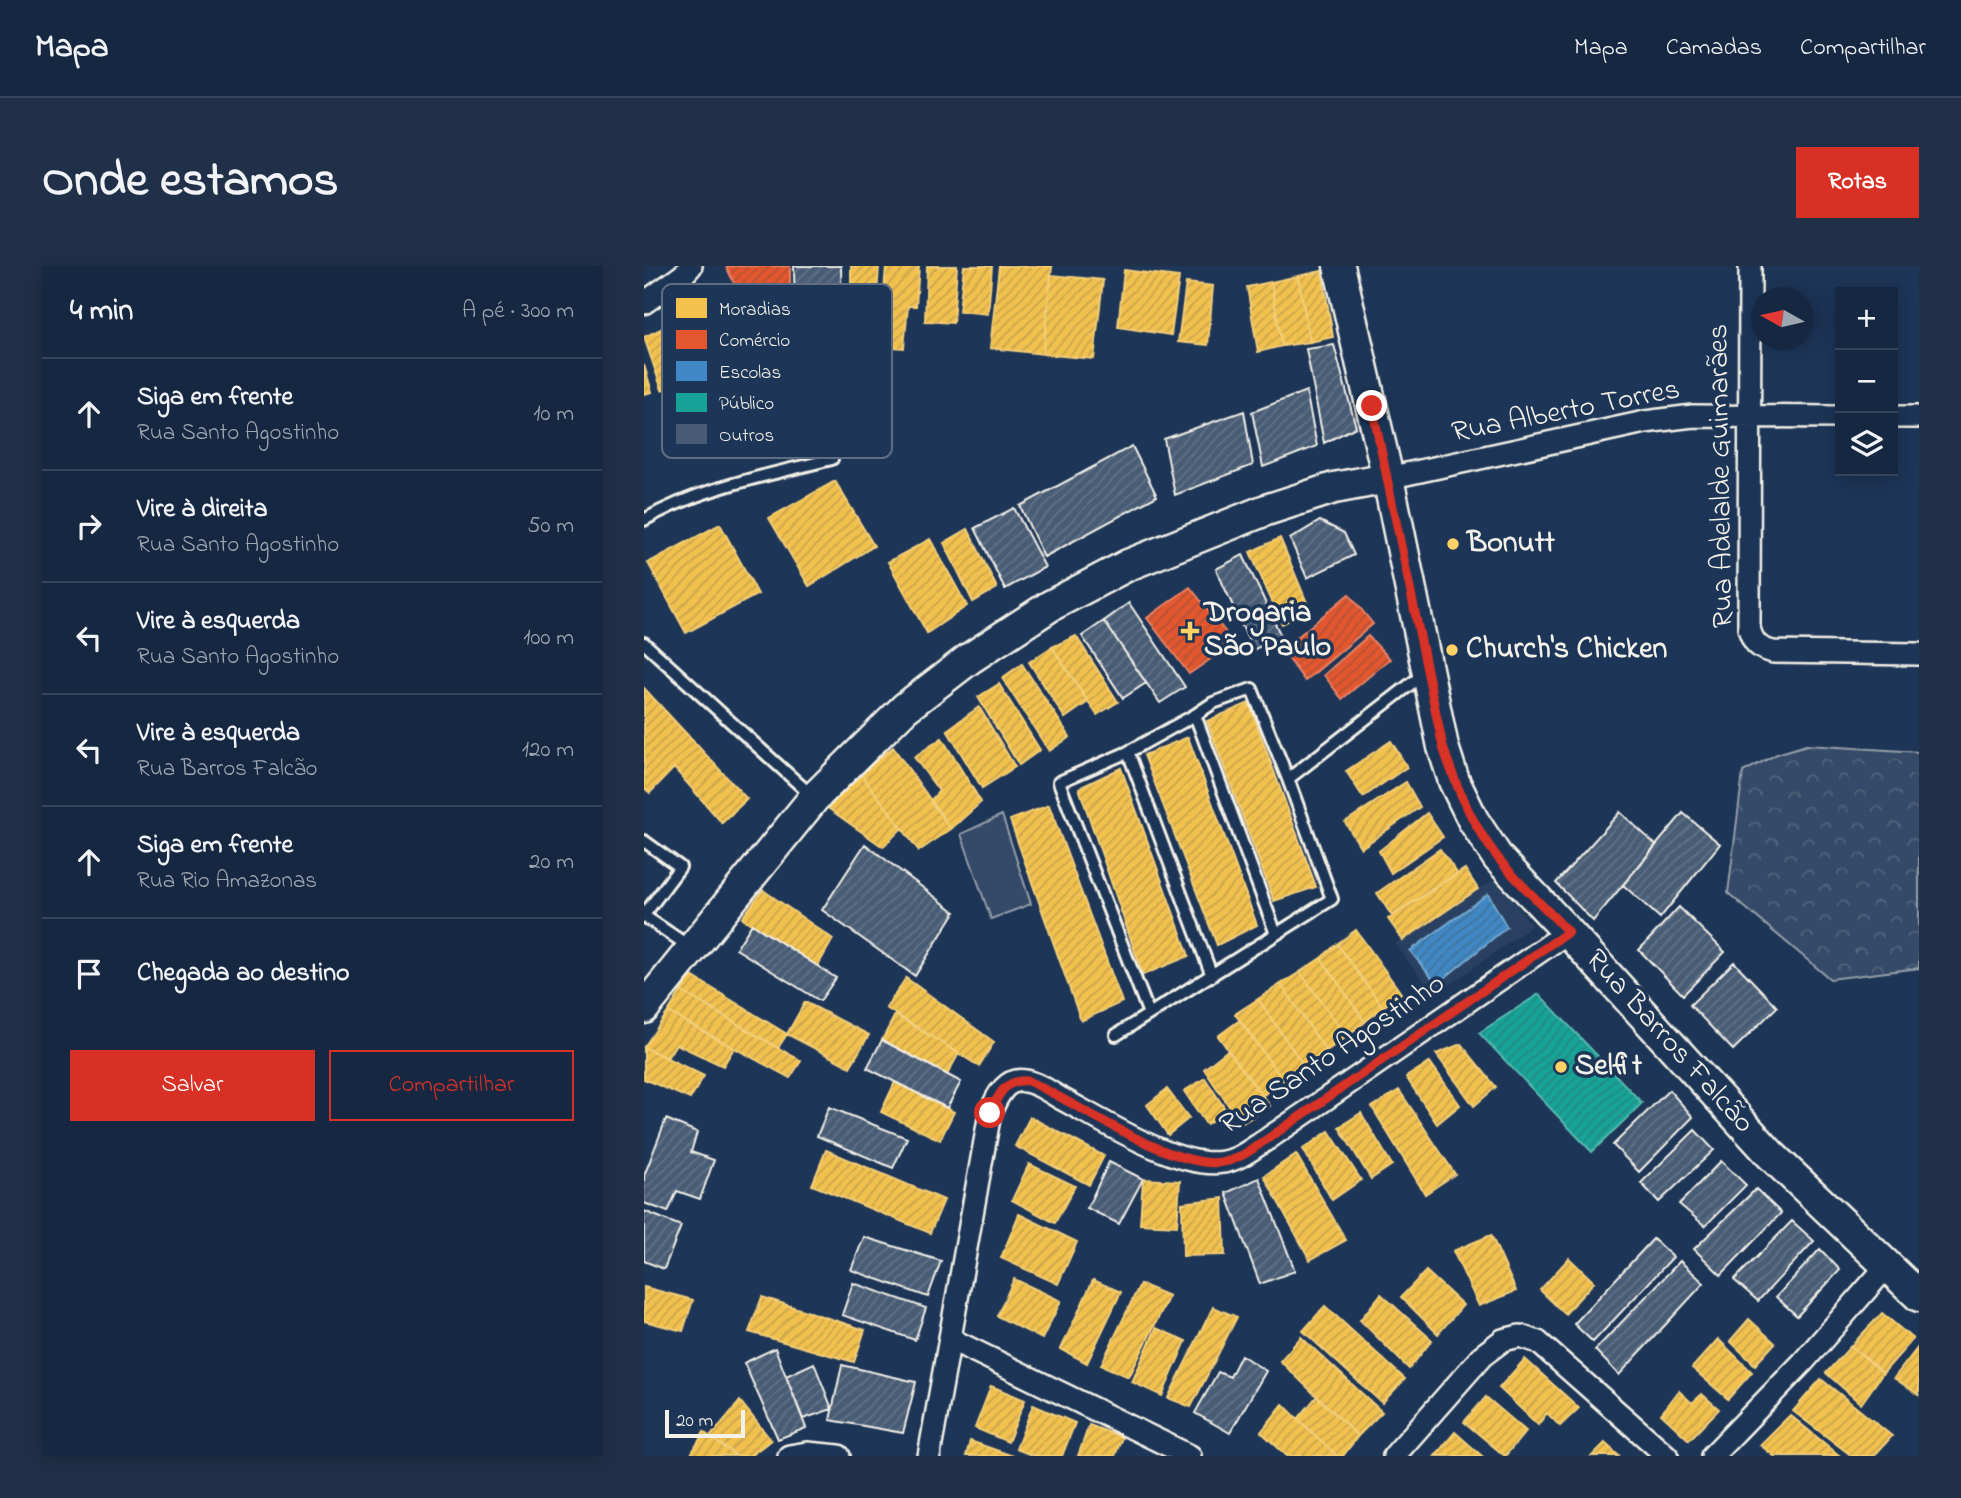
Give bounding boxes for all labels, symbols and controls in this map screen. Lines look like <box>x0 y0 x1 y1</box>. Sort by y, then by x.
text: Mapa <box>35 24 109 72</box>
text: Mapa <box>1574 31 1628 66</box>
text: Camadas <box>1666 31 1762 66</box>
text: Compartilhar <box>1800 31 1926 66</box>
text: Onde estamos <box>42 146 338 218</box>
button: Rotas <box>1796 147 1919 218</box>
legend <box>662 284 892 458</box>
north arrow <box>1751 287 1814 350</box>
map controls <box>1835 287 1898 476</box>
button: + <box>1835 287 1898 350</box>
text: 4 min <box>70 290 133 334</box>
text: A pé · 300 m <box>462 295 574 328</box>
text: Moradias <box>719 297 791 324</box>
street label: Rua Adelalde Guimarães <box>1697 324 1747 628</box>
text: Comércio <box>719 328 790 355</box>
button: − <box>1835 350 1898 413</box>
text: Escolas <box>719 360 781 387</box>
street label: Rua Alberto Torres <box>1448 368 1684 456</box>
text: Siga em frente <box>137 379 293 417</box>
route end <box>1356 390 1387 421</box>
text: Público <box>719 391 774 418</box>
icon: ahead <box>70 395 108 433</box>
text: 10 m <box>533 398 574 431</box>
button: layers <box>1835 413 1898 476</box>
text: Rua Santo Agostinho <box>137 417 339 450</box>
text: Outros <box>719 423 774 450</box>
text: Vire à direita <box>137 491 268 529</box>
icon: right <box>70 507 108 545</box>
text: 50 m <box>527 510 574 543</box>
place label: Bonutt <box>1465 522 1556 566</box>
text: Rua Santo Agostinho <box>137 529 339 562</box>
marker: Bonutt <box>1445 536 1461 552</box>
place label: Drogaria São Paulo <box>1202 592 1331 670</box>
text: Vire à esquerda <box>137 603 300 641</box>
icon: left <box>70 619 108 657</box>
text: 100 m <box>523 622 574 655</box>
marker: Drogaria São Paulo <box>1182 623 1198 639</box>
place label: Church's Chicken <box>1466 628 1668 672</box>
text: Rua Santo Agostinho <box>137 641 339 674</box>
marker: Church's Chicken <box>1444 642 1460 658</box>
text: Vire à esquerda <box>137 715 300 753</box>
icon: left <box>70 731 108 769</box>
text: 120 m <box>522 734 574 767</box>
text: Rua Barros Falcão <box>137 753 318 786</box>
text: Siga em frente <box>137 827 293 865</box>
icon: ahead <box>70 843 108 881</box>
text: 20 m <box>529 846 574 879</box>
text: Rua Rio Amazonas <box>137 865 317 898</box>
street label: Rua Barros Falcão <box>1574 940 1764 1144</box>
icon: arrive <box>70 955 108 993</box>
text: Chegada ao destino <box>137 955 349 993</box>
street label: Rua Santo Agostinho <box>1211 963 1455 1147</box>
place label: Selfit <box>1575 1045 1643 1089</box>
button: Salvar <box>70 1050 315 1121</box>
button: Compartilhar <box>329 1050 574 1121</box>
marker: Selfit <box>1553 1059 1569 1075</box>
route start <box>974 1097 1005 1128</box>
scale bar <box>665 1407 746 1439</box>
text: 20 m <box>676 1408 713 1435</box>

